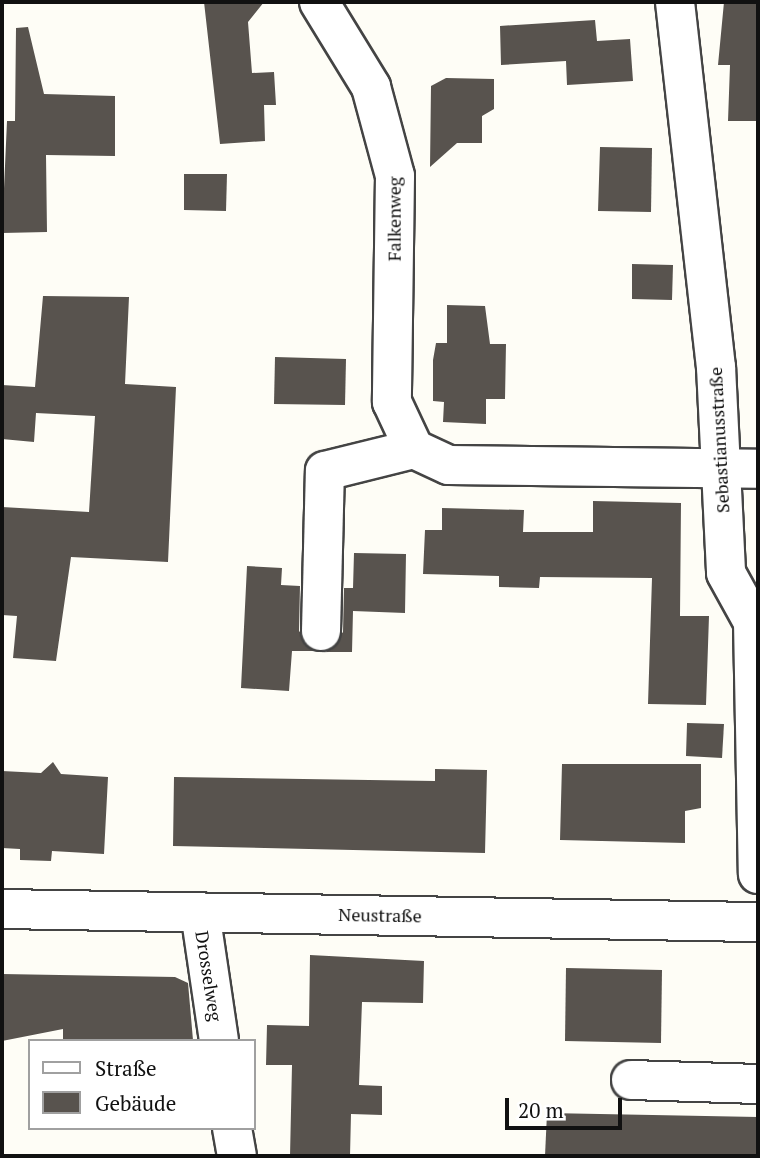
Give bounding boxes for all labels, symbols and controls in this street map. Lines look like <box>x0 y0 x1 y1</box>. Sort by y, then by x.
street label: Falkenweg <box>383 177 405 261</box>
street label: Sebastianusstraße <box>704 366 734 514</box>
street label: Neustraße <box>338 903 422 927</box>
street label: Drosselweg <box>191 929 227 1023</box>
legend <box>28 1039 256 1130</box>
text: Straße <box>95 1054 157 1082</box>
scale bar <box>508 1084 625 1128</box>
text: Gebäude <box>95 1089 176 1117</box>
text: 20 m <box>518 1096 564 1124</box>

